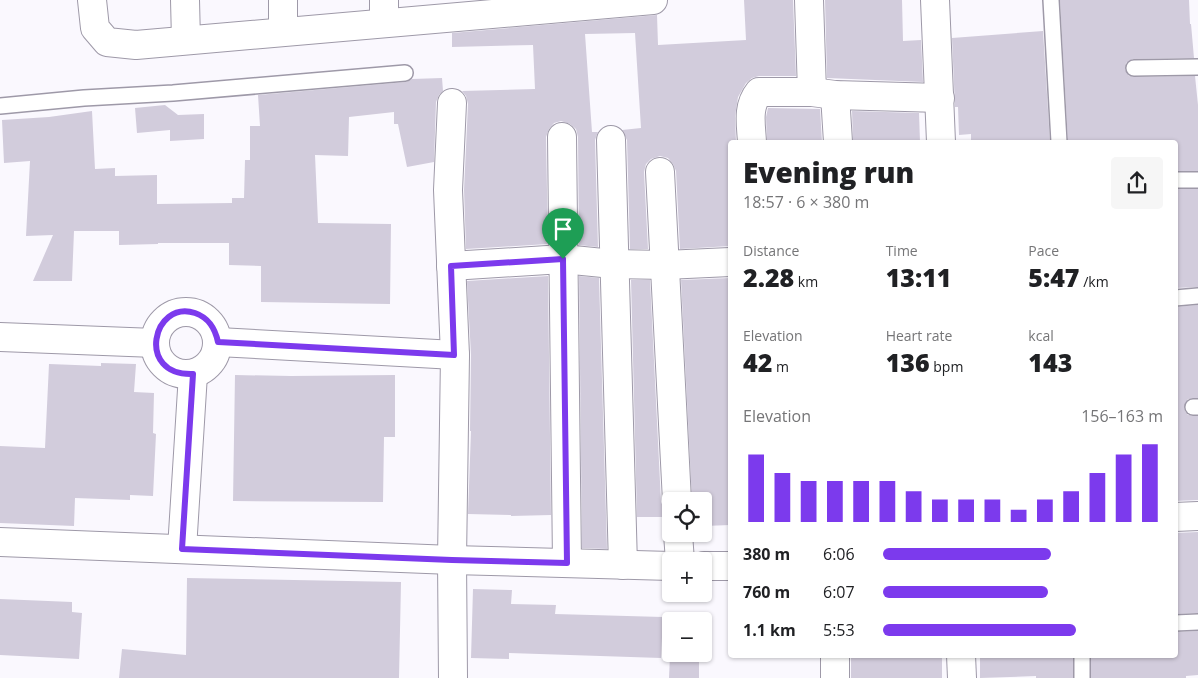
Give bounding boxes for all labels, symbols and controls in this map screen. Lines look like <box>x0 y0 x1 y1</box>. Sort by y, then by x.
text: Evening run <box>743 153 914 191</box>
button: share <box>1111 157 1163 209</box>
text: 18:57 · 6 × 380 m <box>743 191 869 213</box>
pin <box>542 208 584 259</box>
icon: arrive <box>549 215 577 243</box>
text: Distance <box>743 241 799 260</box>
text: Time <box>886 241 918 260</box>
text: Pace <box>1028 241 1059 260</box>
text: 2.28 <box>743 260 794 294</box>
text: 13:11 <box>886 260 951 294</box>
text: 5:47 <box>1028 260 1080 294</box>
text: km <box>794 272 818 291</box>
text: /km <box>1080 272 1109 291</box>
text: Elevation <box>743 326 802 345</box>
text: Heart rate <box>886 326 952 345</box>
text: kcal <box>1028 326 1054 345</box>
text: 42 <box>743 345 772 379</box>
text: 136 <box>886 345 930 379</box>
text: 143 <box>1028 345 1072 379</box>
text: m <box>772 357 789 376</box>
text: bpm <box>930 357 963 376</box>
text: Elevation <box>743 405 811 427</box>
text: 156–163 m <box>1081 405 1163 427</box>
map controls <box>662 492 712 662</box>
button: locate <box>662 492 712 542</box>
text: 380 m <box>743 543 790 565</box>
text: 6:06 <box>823 543 855 565</box>
button: + <box>662 552 712 602</box>
text: 760 m <box>743 581 790 603</box>
text: 6:07 <box>823 581 855 603</box>
button: − <box>662 612 712 662</box>
text: 1.1 km <box>743 619 796 641</box>
text: 5:53 <box>823 619 855 641</box>

